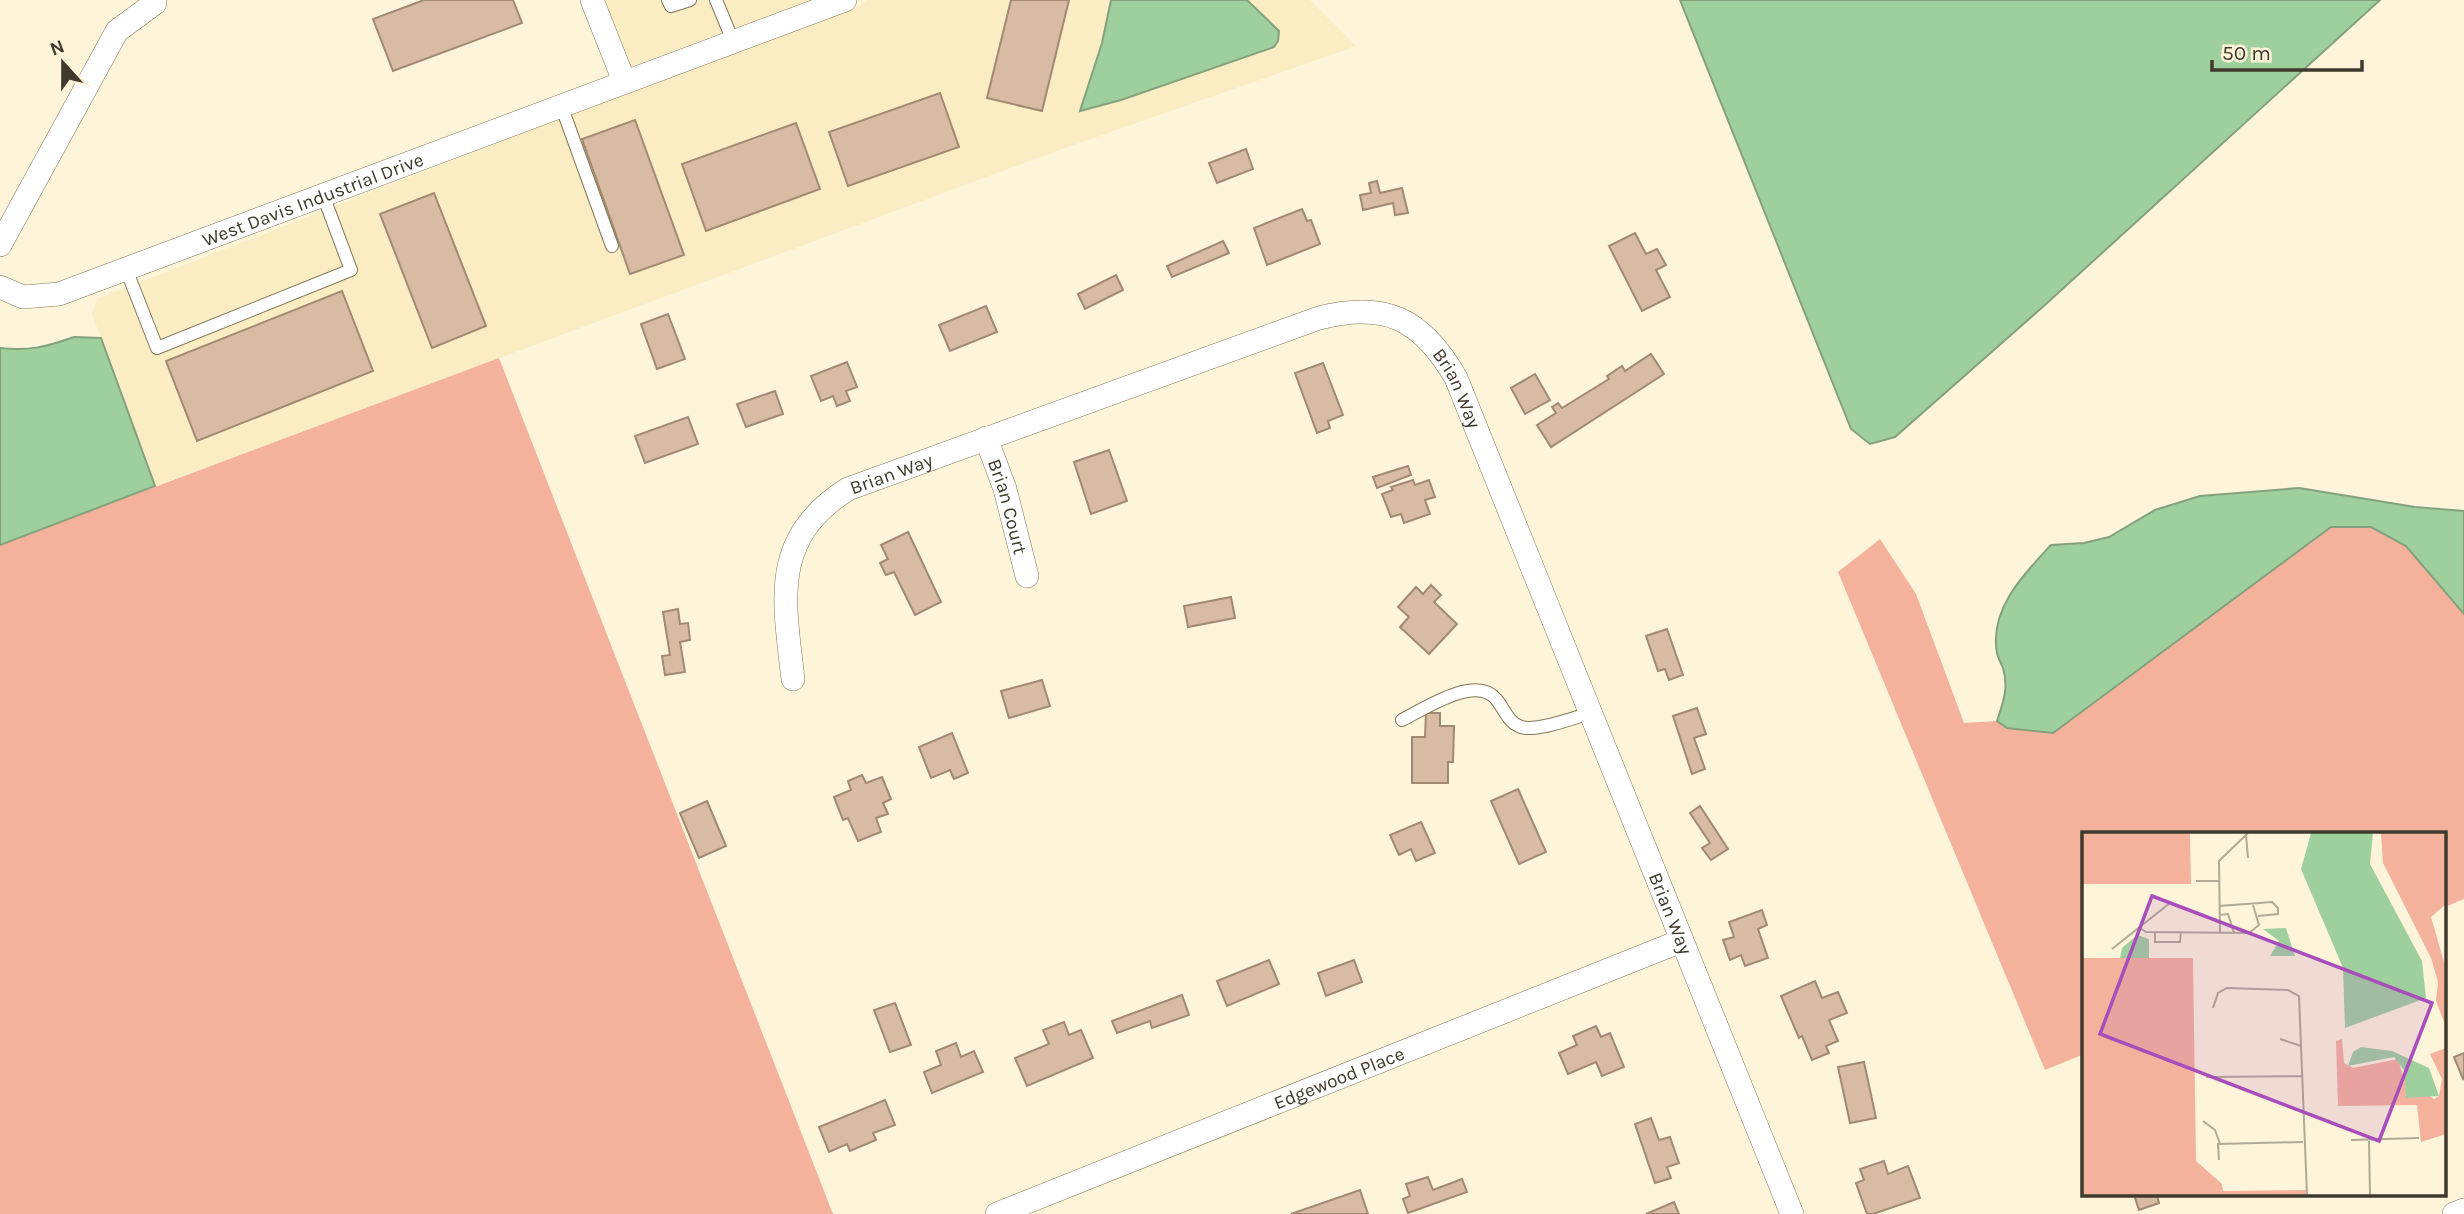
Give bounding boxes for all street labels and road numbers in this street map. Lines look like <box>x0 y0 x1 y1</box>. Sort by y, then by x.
street label: West Davis Industrial Drive <box>199 149 427 251</box>
street label: Brian Way <box>1428 344 1485 432</box>
street label: Brian Way <box>847 449 936 499</box>
street label: Brian Court <box>983 456 1031 557</box>
street label: Brian Way <box>1644 869 1697 958</box>
street label: Edgewood Place <box>1271 1043 1408 1114</box>

